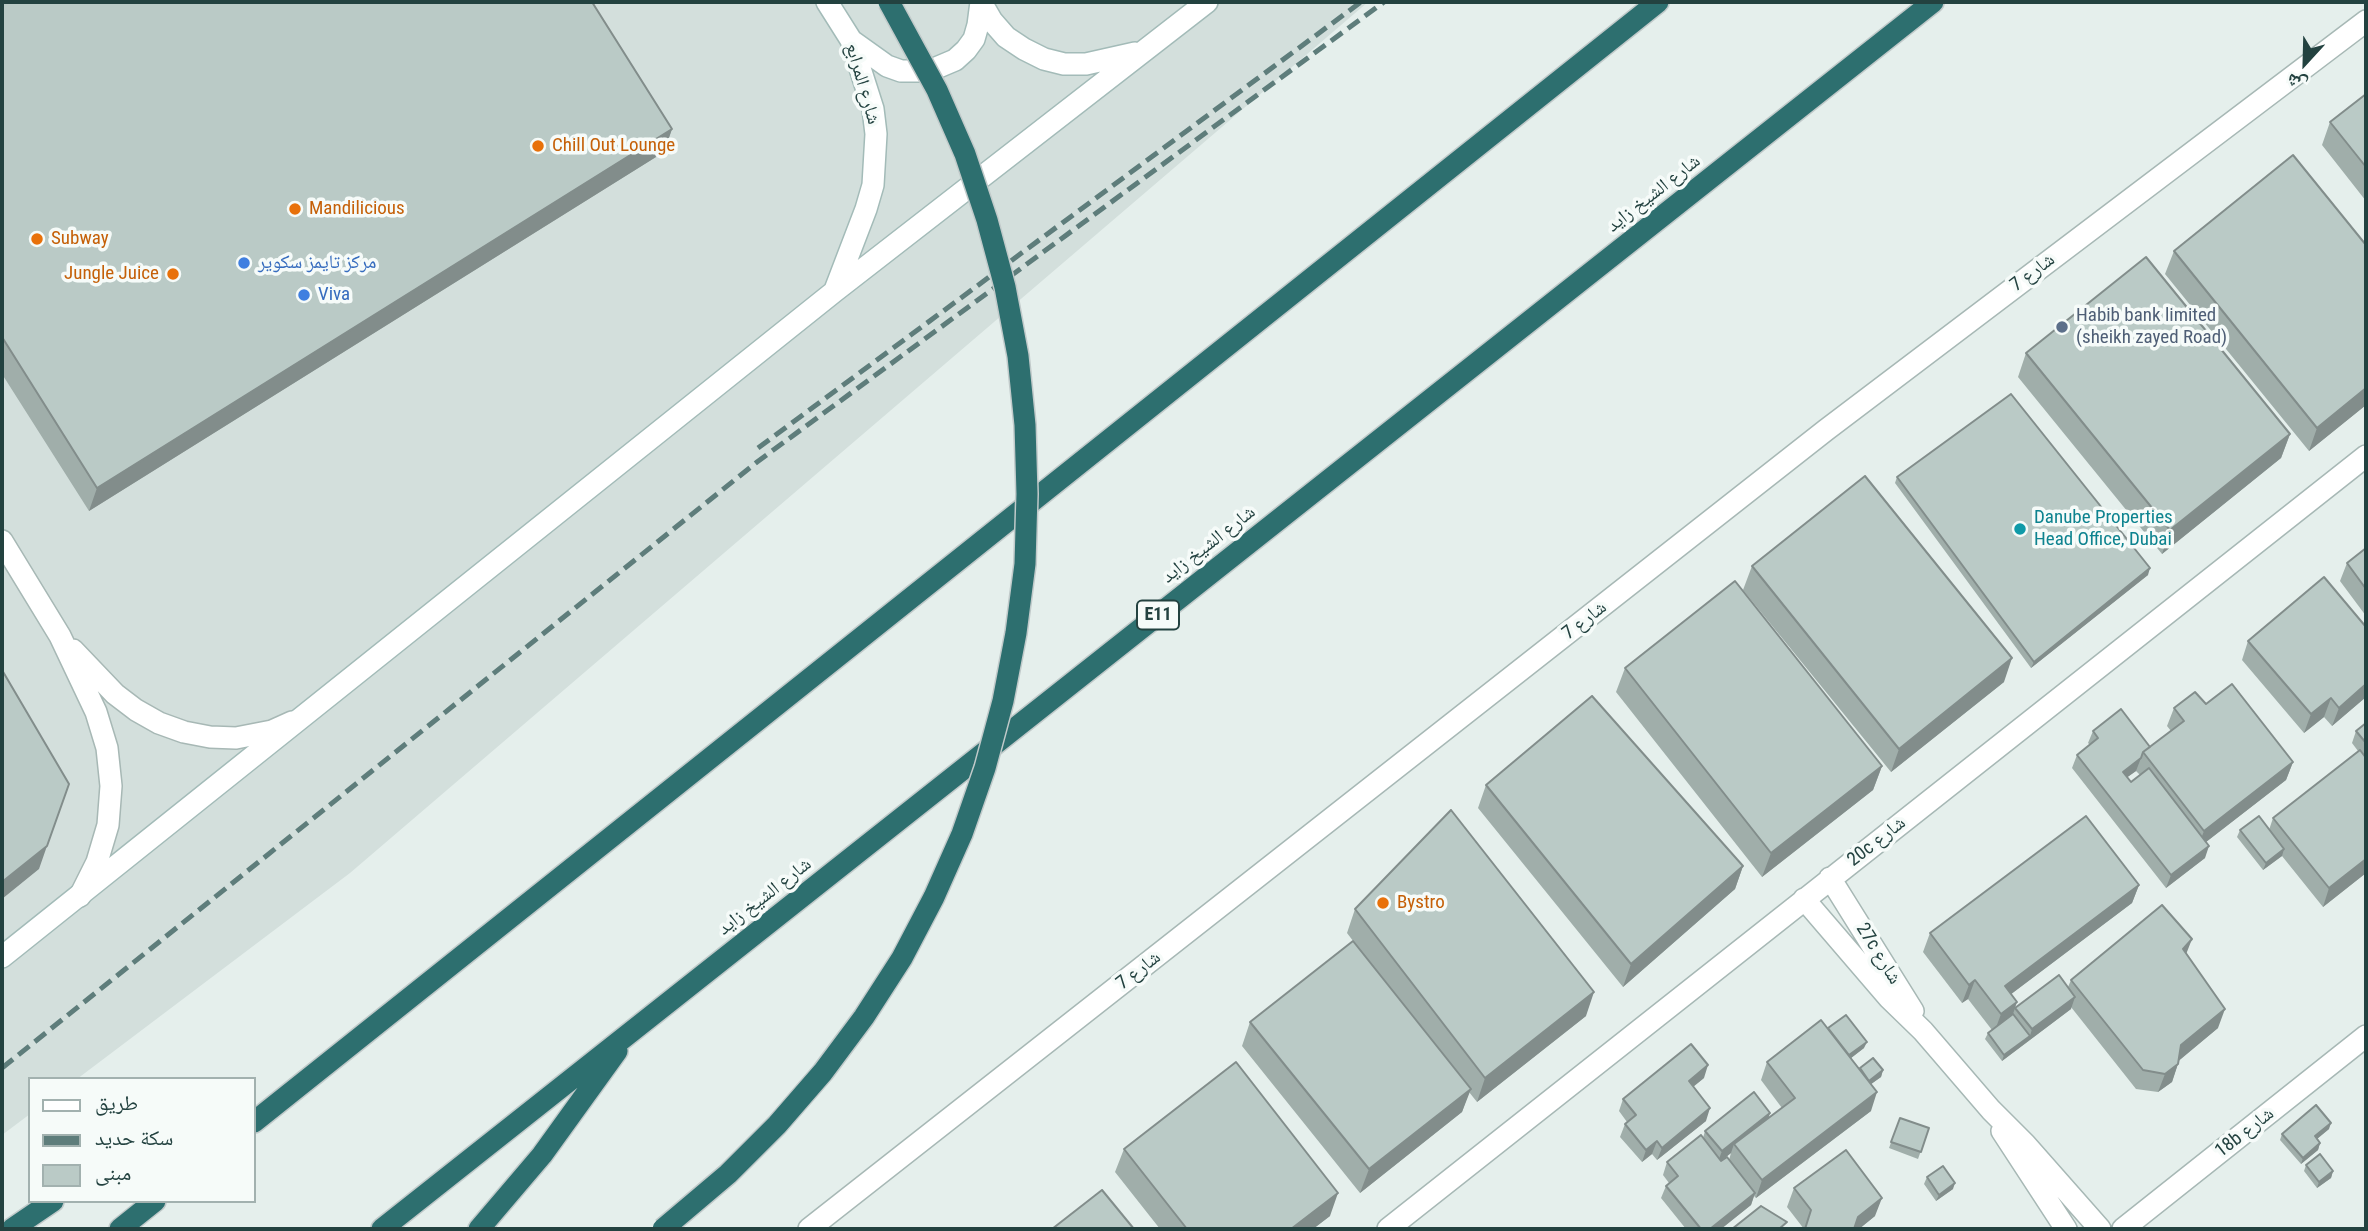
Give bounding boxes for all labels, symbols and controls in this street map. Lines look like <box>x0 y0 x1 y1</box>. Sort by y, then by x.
north arrow <box>2270 28 2340 98</box>
street label: شارع المرابع <box>840 41 884 127</box>
text: ش <box>2283 68 2311 97</box>
place label: Chill Out Lounge <box>552 135 675 157</box>
marker: Chill Out Lounge <box>530 138 546 154</box>
street label: شارع الشيخ زايد <box>1603 150 1705 238</box>
place label: Mandilicious <box>309 198 405 220</box>
marker: Mandilicious <box>287 201 303 217</box>
place label: Subway <box>51 228 109 250</box>
marker: Subway <box>29 231 45 247</box>
street label: شارع 7 <box>2006 249 2060 297</box>
place label: مركز تايمز سكوير <box>258 252 376 274</box>
marker: مركز تايمز سكوير <box>236 255 252 271</box>
place label: Jungle Juice <box>64 263 159 285</box>
marker: Jungle Juice <box>165 266 181 282</box>
place label: Viva <box>318 284 350 306</box>
marker: Viva <box>296 287 312 303</box>
place label: Habib bank limited (sheikh zayed Road) <box>2076 305 2227 349</box>
marker: Habib bank limited (sheikh zayed Road) <box>2054 319 2070 335</box>
street label: شارع الشيخ زايد <box>1158 501 1260 589</box>
place label: Danube Properties Head Office, Dubai <box>2034 507 2173 551</box>
marker: Danube Properties Head Office, Dubai <box>2012 521 2028 537</box>
street label: شارع 7 <box>1558 597 1612 645</box>
road number: E11 <box>1137 600 1179 630</box>
street label: 20c شارع <box>1843 812 1911 872</box>
street label: شارع الشيخ زايد <box>714 853 816 941</box>
place label: Bystro <box>1397 892 1445 914</box>
marker: Bystro <box>1375 895 1391 911</box>
street label: 27c شارع <box>1850 919 1906 989</box>
street label: شارع 7 <box>1112 947 1166 995</box>
legend <box>28 1077 256 1203</box>
text: طريق <box>95 1091 138 1115</box>
street label: 18b شارع <box>2211 1103 2279 1163</box>
text: سكة حديد <box>95 1126 173 1150</box>
text: مبنى <box>95 1161 131 1185</box>

